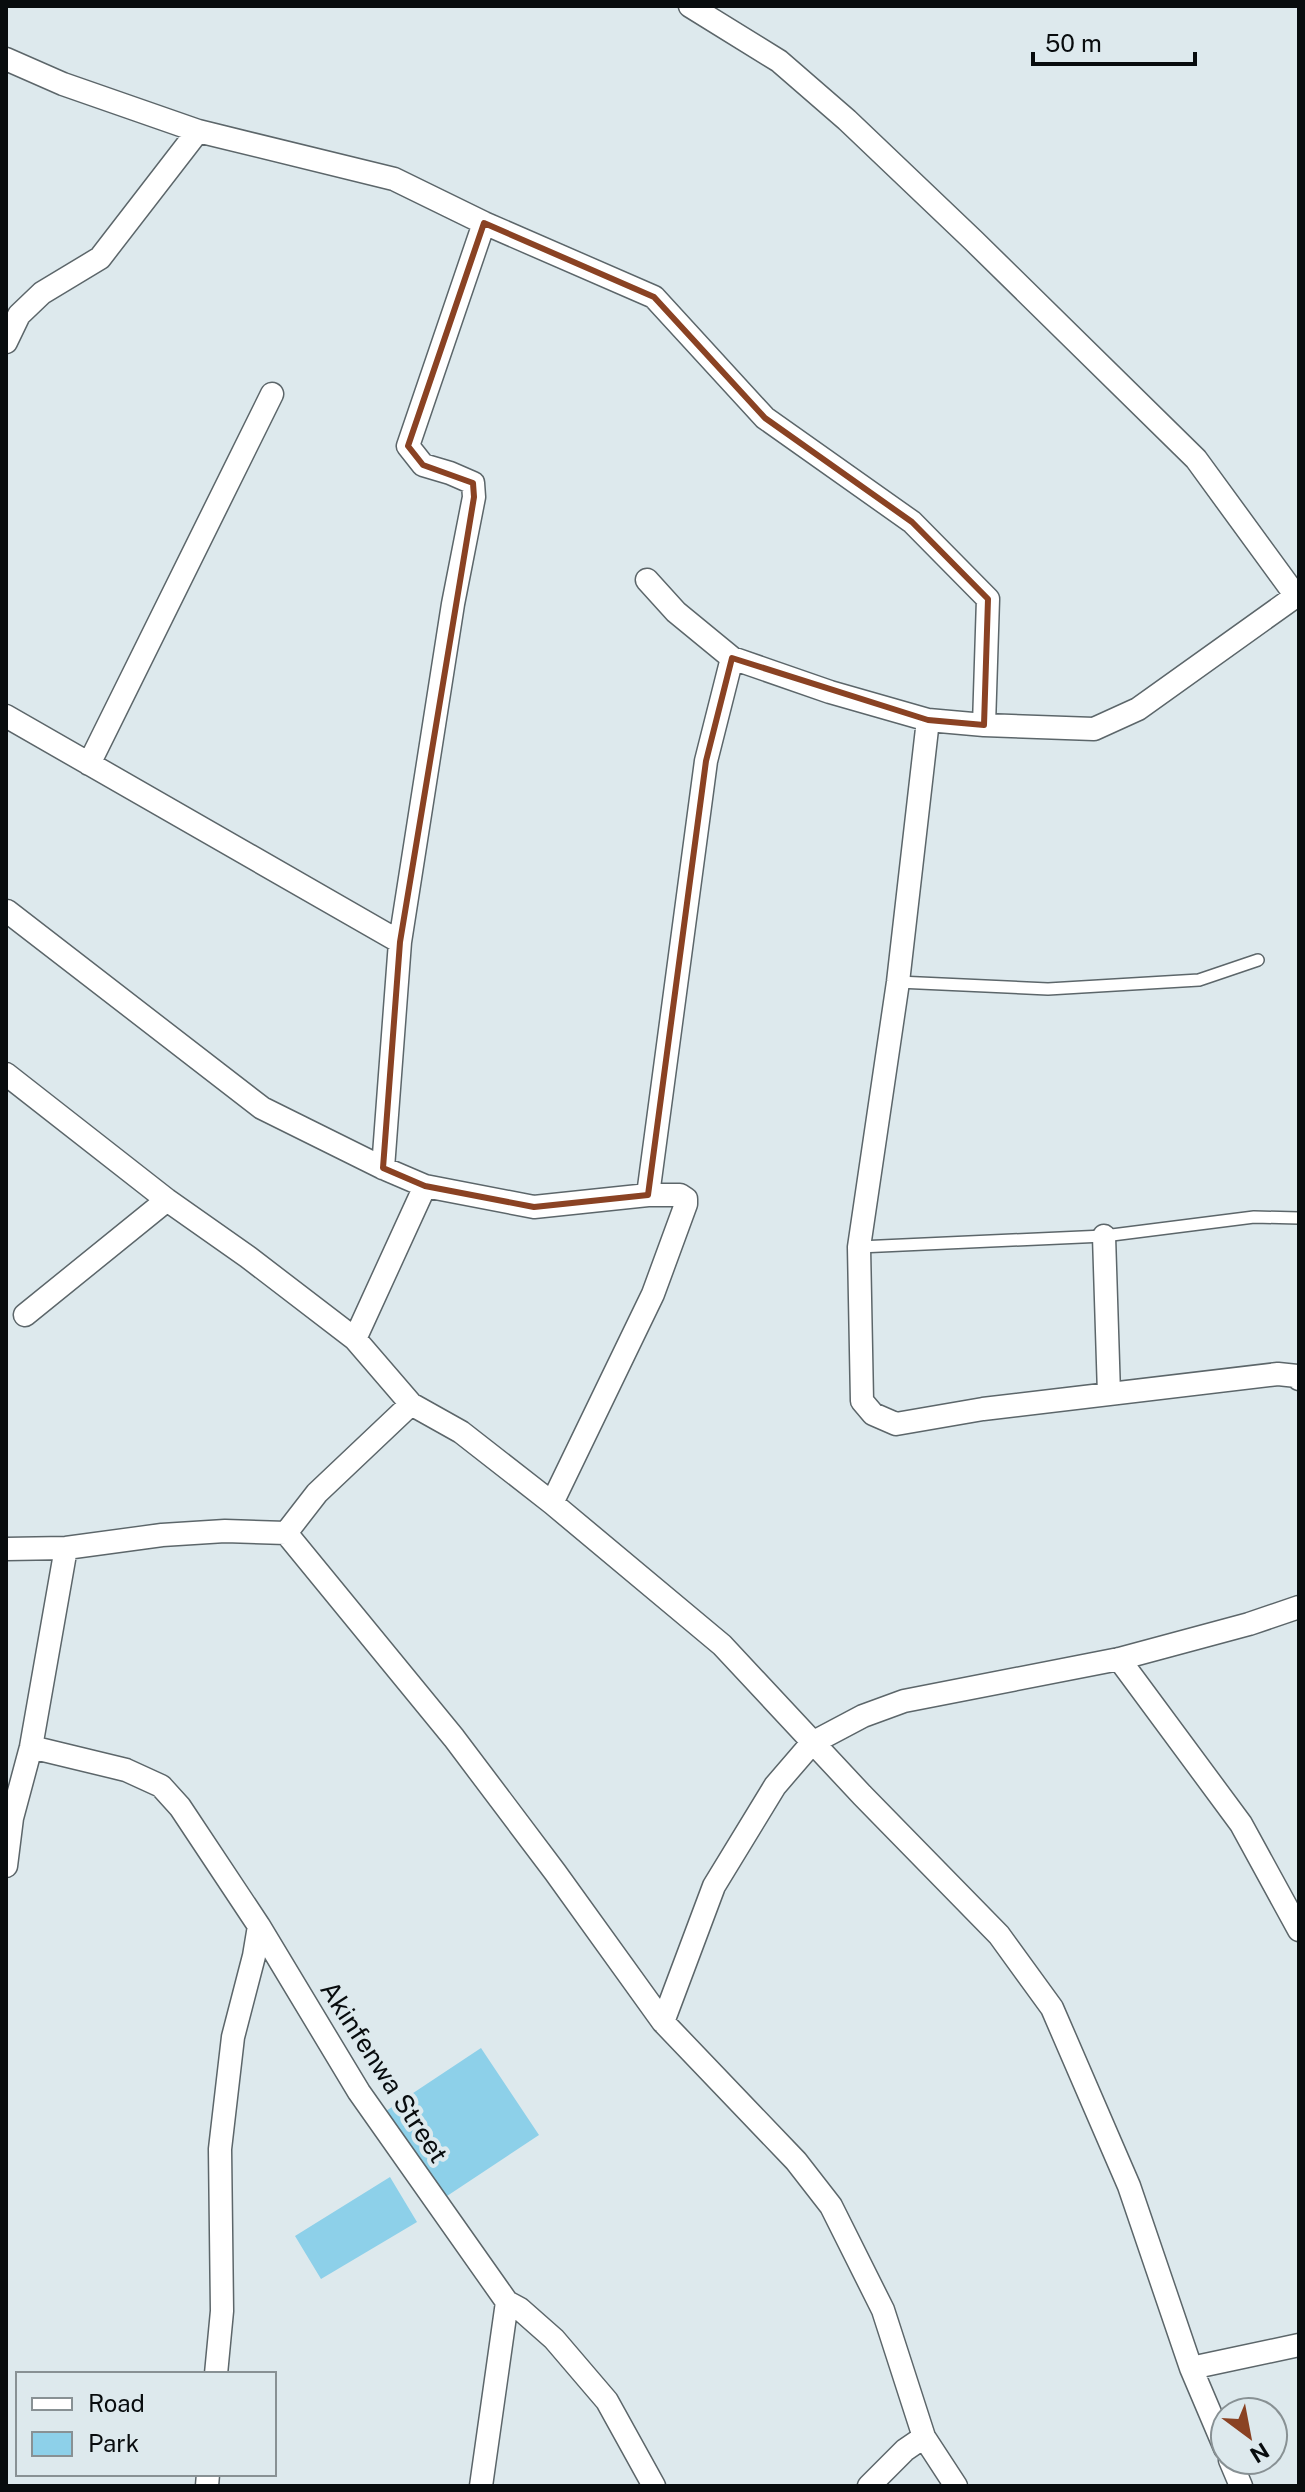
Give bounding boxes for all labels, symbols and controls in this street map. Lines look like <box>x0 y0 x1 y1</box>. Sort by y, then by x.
scale bar <box>1033 16 1195 66</box>
text: 50 m <box>1045 29 1102 57</box>
street label: Akinfenwa Street <box>314 1975 455 2168</box>
legend <box>16 2372 276 2476</box>
text: Road <box>88 2389 145 2417</box>
north arrow <box>1209 2396 1289 2476</box>
text: Park <box>88 2429 139 2457</box>
text: N <box>1245 2437 1274 2469</box>

